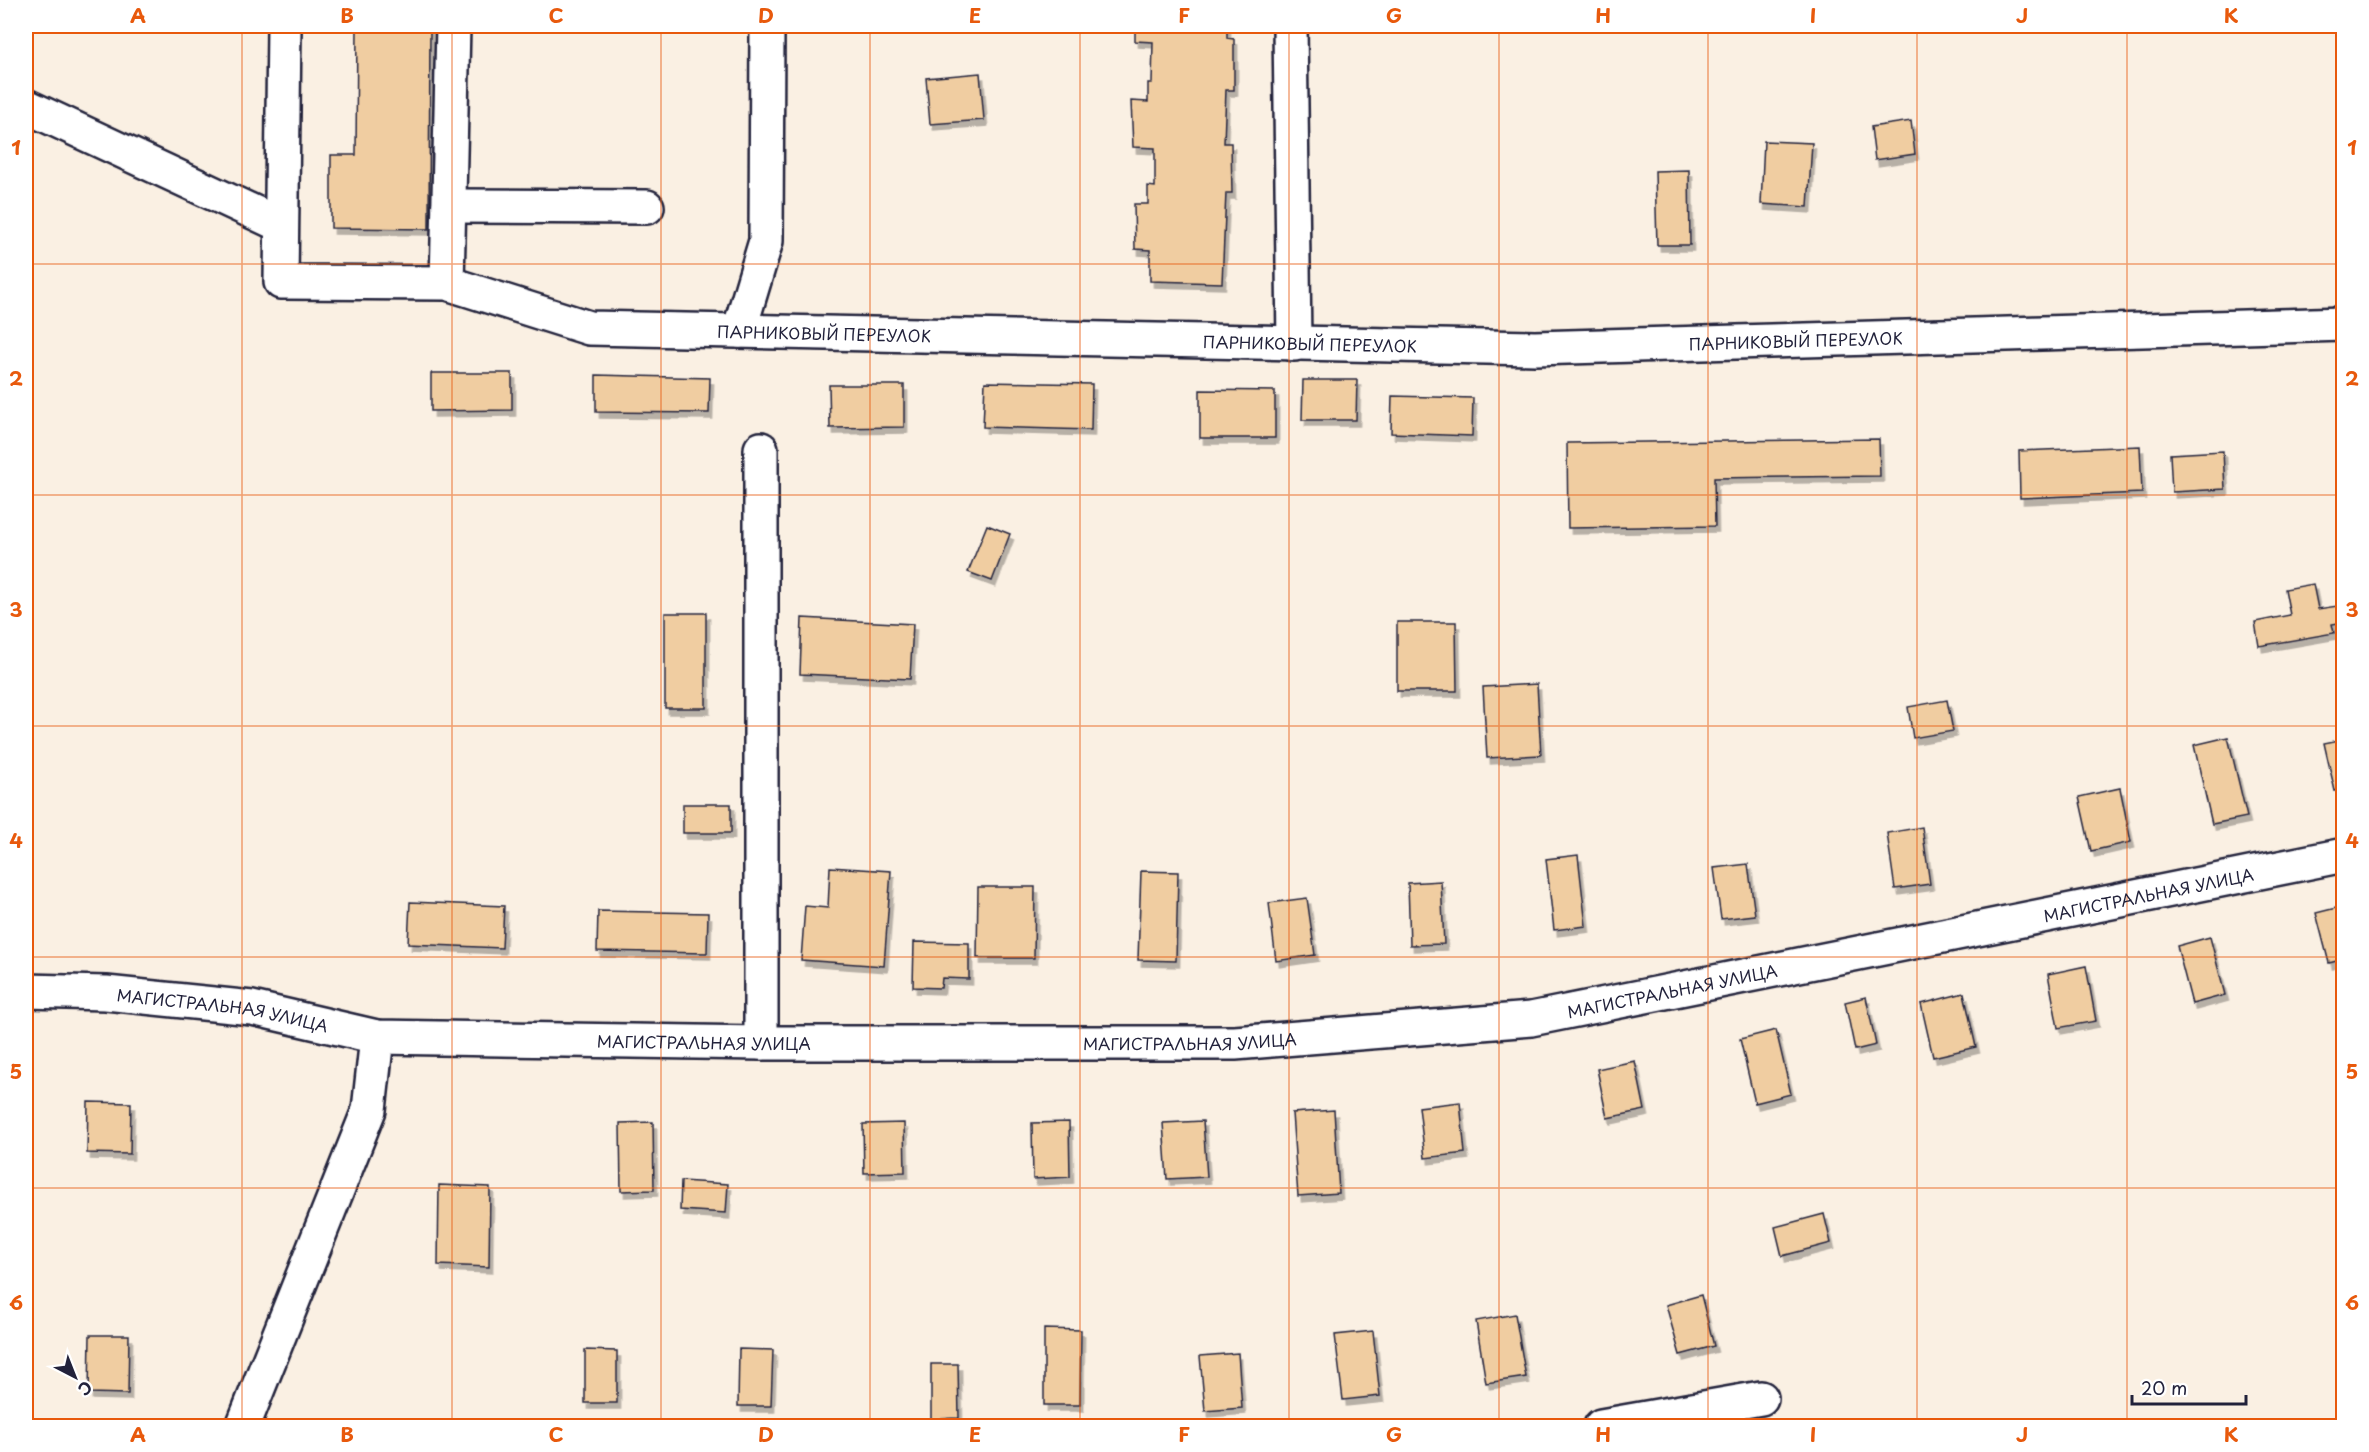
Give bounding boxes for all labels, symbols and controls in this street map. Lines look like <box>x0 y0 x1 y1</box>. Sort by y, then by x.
text: A <box>130 0 146 30</box>
text: B <box>340 0 354 30</box>
text: C <box>548 0 564 30</box>
text: D <box>758 0 774 30</box>
text: E <box>969 0 981 30</box>
text: F <box>1178 0 1190 30</box>
text: G <box>1386 0 1402 30</box>
text: H <box>1595 0 1611 30</box>
text: I <box>1810 0 1816 30</box>
text: J <box>2016 0 2028 30</box>
text: K <box>2224 0 2239 30</box>
text: 1 <box>11 132 21 162</box>
text: 1 <box>2347 132 2357 162</box>
street label: ПАРНИКОВЫЙ ПЕРЕУЛОК <box>717 319 931 347</box>
street label: ПАРНИКОВЫЙ ПЕРЕУЛОК <box>1688 325 1903 355</box>
street label: ПАРНИКОВЫЙ ПЕРЕУЛОК <box>1203 329 1417 357</box>
text: 2 <box>9 363 23 393</box>
text: 2 <box>2345 363 2359 393</box>
text: 3 <box>9 594 23 624</box>
text: 3 <box>2345 594 2359 624</box>
text: 4 <box>9 825 23 855</box>
text: 4 <box>2345 825 2359 855</box>
street label: МАГИСТРАЛЬНАЯ УЛИЦА <box>2041 862 2256 927</box>
street label: МАГИСТРАЛЬНАЯ УЛИЦА <box>1565 958 1779 1023</box>
street label: МАГИСТРАЛЬНАЯ УЛИЦА <box>116 982 331 1037</box>
street label: МАГИСТРАЛЬНАЯ УЛИЦА <box>1083 1026 1297 1055</box>
street label: МАГИСТРАЛЬНАЯ УЛИЦА <box>597 1028 811 1055</box>
text: 5 <box>10 1056 22 1086</box>
text: 5 <box>2346 1056 2358 1086</box>
text: 6 <box>9 1287 23 1317</box>
text: 6 <box>2345 1287 2359 1317</box>
north arrow <box>45 1347 105 1407</box>
scale bar <box>2132 1368 2246 1406</box>
text: 20 m <box>2141 1374 2187 1401</box>
text: С <box>73 1376 98 1402</box>
text: A <box>130 1419 146 1449</box>
text: B <box>340 1419 354 1449</box>
text: C <box>548 1419 564 1449</box>
text: D <box>758 1419 774 1449</box>
text: E <box>969 1419 981 1449</box>
text: F <box>1178 1419 1190 1449</box>
text: G <box>1386 1419 1402 1449</box>
text: H <box>1595 1419 1611 1449</box>
text: I <box>1810 1419 1816 1449</box>
text: J <box>2016 1419 2028 1449</box>
text: K <box>2224 1419 2239 1449</box>

